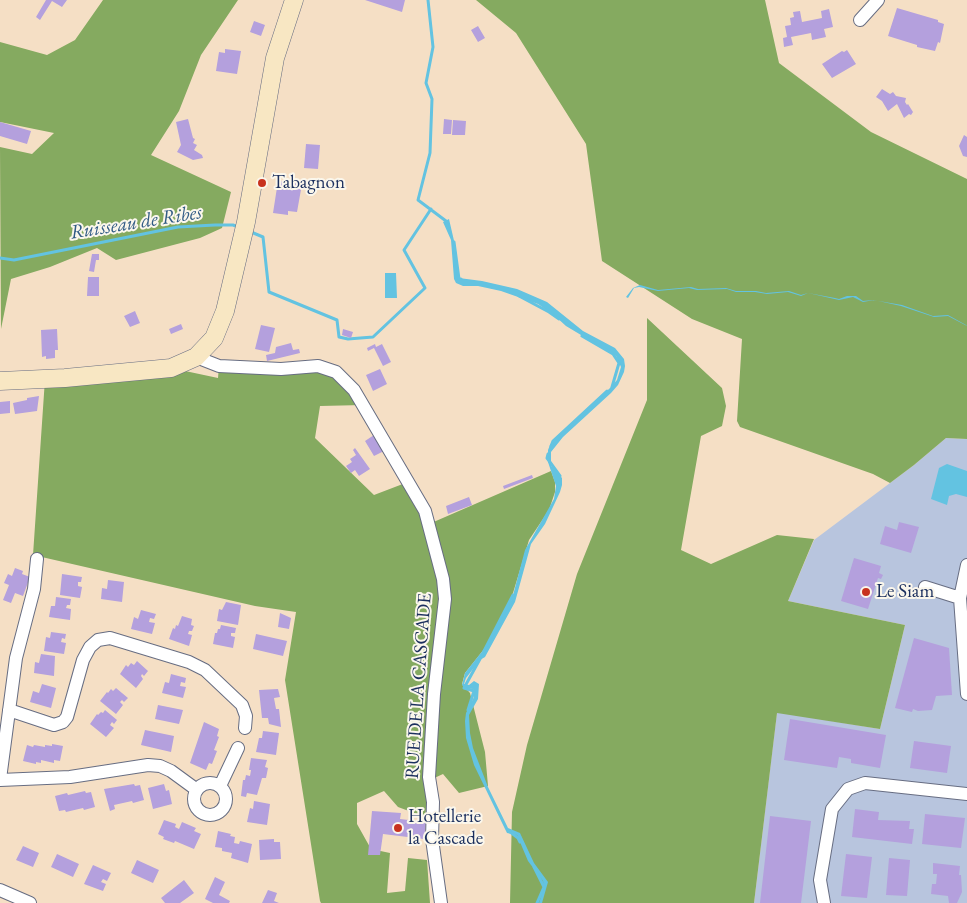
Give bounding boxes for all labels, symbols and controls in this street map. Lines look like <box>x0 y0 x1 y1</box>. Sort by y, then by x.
place label: Tabagnon <box>272 172 345 194</box>
marker: Tabagnon <box>256 177 268 189</box>
water label: Ruisseau de Ribes <box>68 201 204 245</box>
place label: Le Siam <box>876 581 934 603</box>
marker: Le Siam <box>860 586 872 598</box>
street label: RUE DE LA CASCADE <box>401 592 437 780</box>
place label: Hotellerie la Cascade <box>408 806 483 850</box>
marker: Hotellerie la Cascade <box>392 822 404 834</box>

